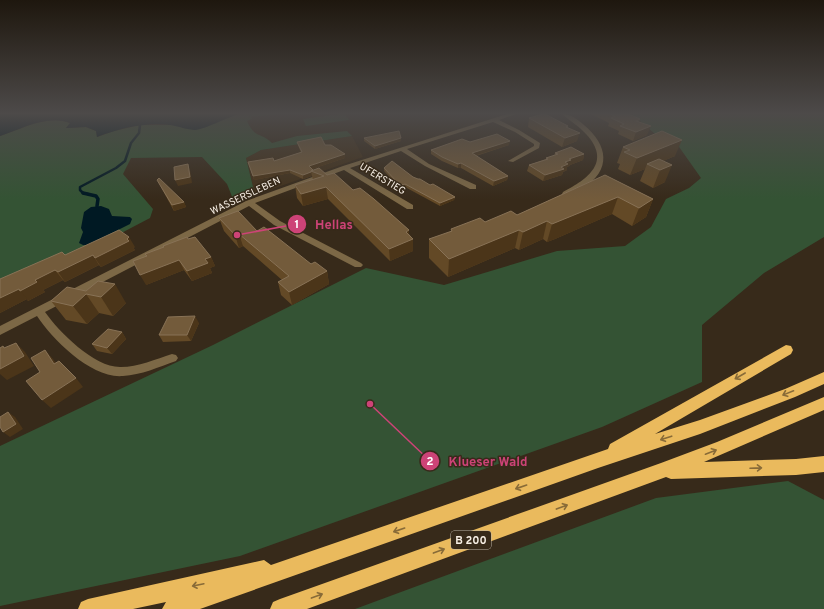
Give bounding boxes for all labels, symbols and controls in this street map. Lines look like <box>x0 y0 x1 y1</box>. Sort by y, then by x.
street label: UFERSTIEG <box>357 160 408 198</box>
street label: WASSERSLEBEN <box>208 174 283 218</box>
callout: Hellas <box>287 212 361 237</box>
text: 1 <box>295 217 299 233</box>
text: Hellas <box>315 218 353 234</box>
one-way arrow <box>734 373 746 381</box>
one-way arrow <box>783 390 795 397</box>
one-way arrow <box>660 435 673 442</box>
one-way arrow <box>704 447 716 455</box>
callout: Klueser Wald <box>420 449 535 474</box>
text: 2 <box>426 454 434 470</box>
text: Klueser Wald <box>449 455 527 471</box>
one-way arrow <box>749 465 762 472</box>
one-way arrow <box>516 484 528 492</box>
one-way arrow <box>555 503 568 510</box>
one-way arrow <box>393 527 405 535</box>
road number: B 200 <box>451 531 491 549</box>
one-way arrow <box>433 547 445 555</box>
one-way arrow <box>192 581 205 589</box>
one-way arrow <box>311 591 323 599</box>

